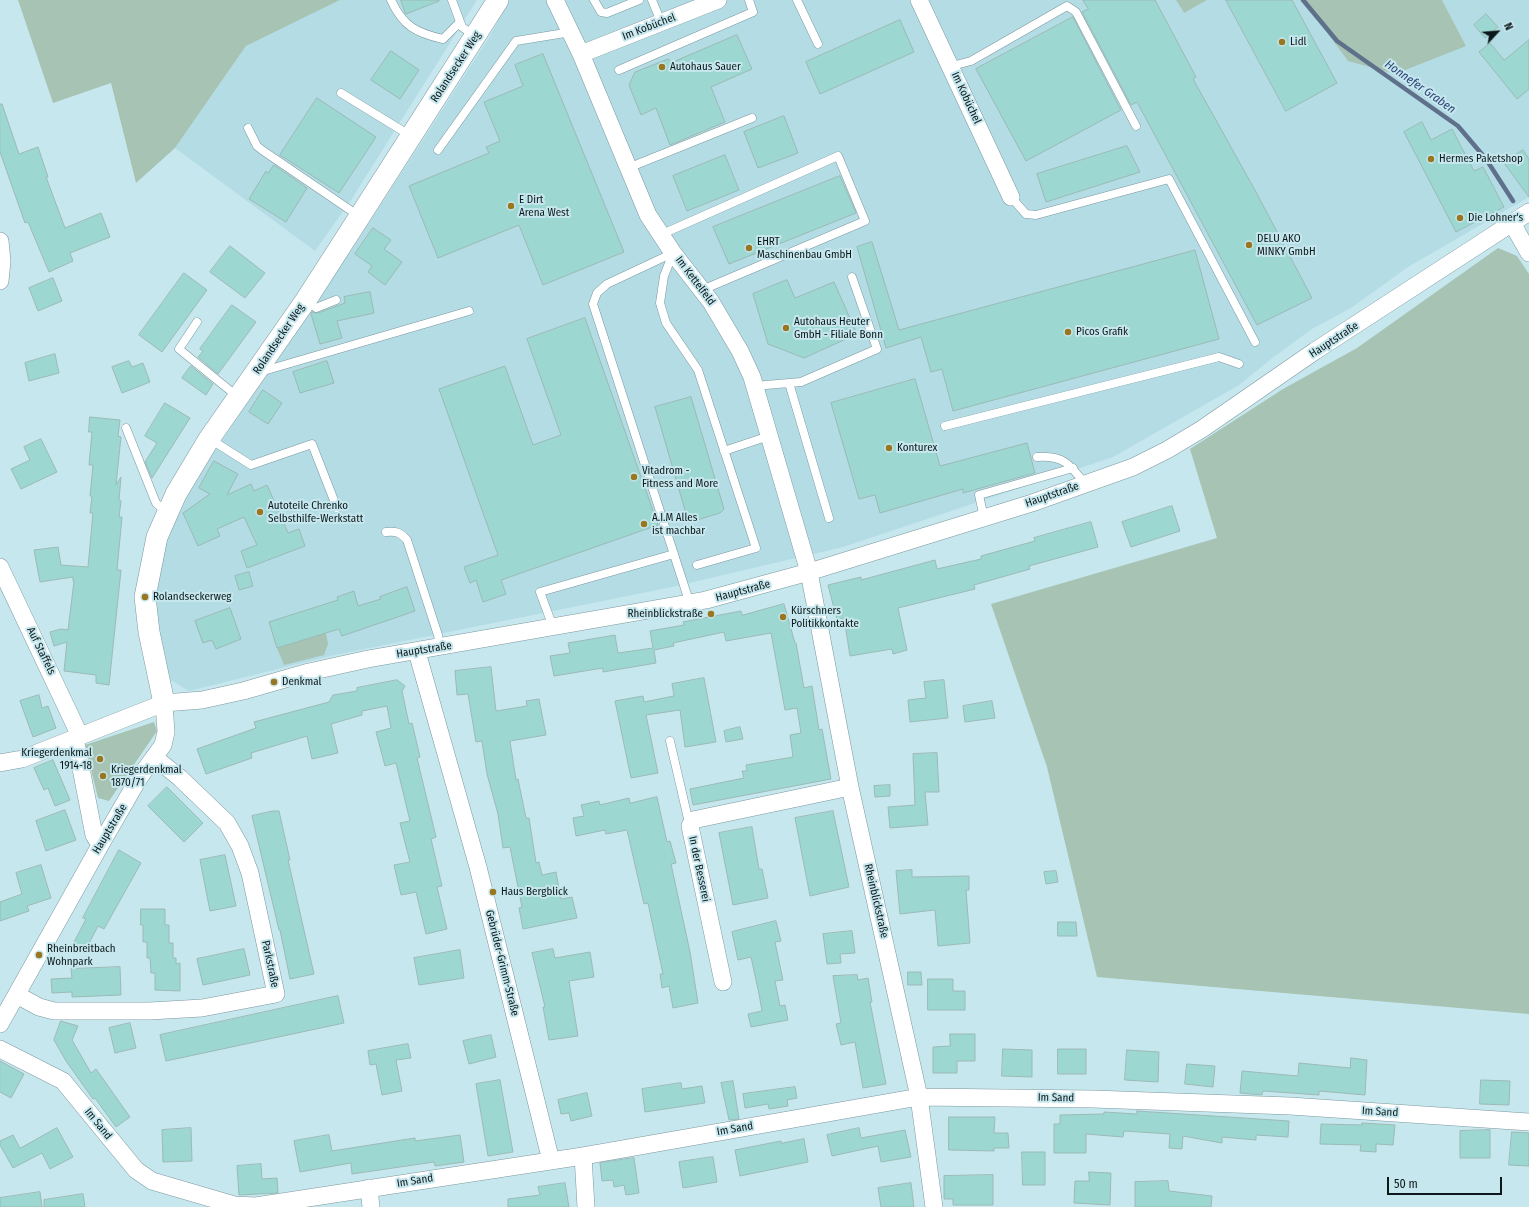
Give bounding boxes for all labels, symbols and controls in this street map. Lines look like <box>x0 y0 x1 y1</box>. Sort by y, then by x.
street label: Im Kobüchel <box>621 11 677 43</box>
north arrow <box>1477 12 1517 52</box>
text: N <box>1501 21 1516 32</box>
street label: Rolandsecker Weg <box>428 29 484 105</box>
place label: Lidl <box>1290 35 1306 49</box>
marker: Lidl <box>1277 37 1287 47</box>
water label: Honnefer Graben <box>1382 57 1458 117</box>
place label: Autohaus Sauer <box>670 60 741 74</box>
marker: Autohaus Sauer <box>657 62 667 72</box>
street label: Im Kobüchel <box>948 70 984 126</box>
place label: Hermes Paketshop <box>1439 152 1523 166</box>
marker: Hermes Paketshop <box>1426 154 1436 164</box>
place label: E Dirt Arena West <box>519 193 569 219</box>
marker: E Dirt Arena West <box>506 201 516 211</box>
place label: Die Lohner's <box>1468 211 1523 225</box>
marker: Die Lohner's <box>1455 213 1465 223</box>
place label: DELU AKO MINKY GmbH <box>1257 232 1316 258</box>
place label: EHRT Maschinenbau GmbH <box>757 235 852 261</box>
marker: DELU AKO MINKY GmbH <box>1244 240 1254 250</box>
marker: EHRT Maschinenbau GmbH <box>744 243 754 253</box>
street label: Im Kettelfeld <box>672 254 718 308</box>
street label: Rolandsecker Weg <box>251 301 307 377</box>
place label: Autohaus Heuter GmbH - Filiale Bonn <box>794 315 883 341</box>
street label: Hauptstraße <box>1307 319 1361 361</box>
marker: Autohaus Heuter GmbH - Filiale Bonn <box>781 323 791 333</box>
place label: Picos Grafik <box>1076 325 1128 339</box>
marker: Picos Grafik <box>1063 327 1073 337</box>
place label: Konturex <box>897 441 937 455</box>
marker: Konturex <box>884 443 894 453</box>
place label: Vitadrom - Fitness and More <box>642 464 718 490</box>
marker: Vitadrom - Fitness and More <box>629 472 639 482</box>
street label: Hauptstraße <box>1023 480 1081 510</box>
place label: Autoteile Chrenko Selbsthilfe-Werkstatt <box>268 499 363 525</box>
marker: Autoteile Chrenko Selbsthilfe-Werkstatt <box>255 507 265 517</box>
place label: A.I.M Alles ist machbar <box>652 511 705 537</box>
marker: A.I.M Alles ist machbar <box>639 519 649 529</box>
street label: Hauptstraße <box>714 577 772 605</box>
place label: Rolandseckerweg <box>153 590 231 604</box>
marker: Rolandseckerweg <box>140 592 150 602</box>
place label: Kürschners Politikkontakte <box>791 604 859 630</box>
place label: Rheinblickstraße <box>627 607 703 621</box>
marker: Rheinblickstraße <box>706 609 716 619</box>
marker: Kürschners Politikkontakte <box>778 612 788 622</box>
street label: Auf Staffels <box>24 625 58 677</box>
street label: Hauptstraße <box>395 639 453 661</box>
place label: Denkmal <box>282 675 321 689</box>
marker: Denkmal <box>269 677 279 687</box>
place label: Kriegerdenkmal 1914-18 <box>21 746 92 772</box>
marker: Kriegerdenkmal 1914-18 <box>95 754 105 764</box>
place label: Kriegerdenkmal 1870/71 <box>111 763 182 789</box>
marker: Kriegerdenkmal 1870/71 <box>98 771 108 781</box>
street label: Hauptstraße <box>90 802 130 856</box>
street label: In der Besserei <box>686 835 712 903</box>
street label: Rheinblickstraße <box>861 863 891 939</box>
place label: Haus Bergblick <box>501 885 568 899</box>
marker: Haus Bergblick <box>488 887 498 897</box>
street label: Gebrüder-Grimm-Straße <box>482 909 522 1017</box>
street label: Parkstraße <box>259 939 281 989</box>
place label: Rheinbreitbach Wohnpark <box>47 942 116 968</box>
marker: Rheinbreitbach Wohnpark <box>34 950 44 960</box>
street label: Im Sand <box>1038 1091 1074 1105</box>
street label: Im Sand <box>1361 1104 1399 1120</box>
street label: Im Sand <box>81 1106 115 1142</box>
street label: Im Sand <box>716 1119 754 1139</box>
scale bar <box>1389 1169 1504 1195</box>
street label: Im Sand <box>396 1172 434 1190</box>
text: 50 m <box>1394 1177 1418 1191</box>

